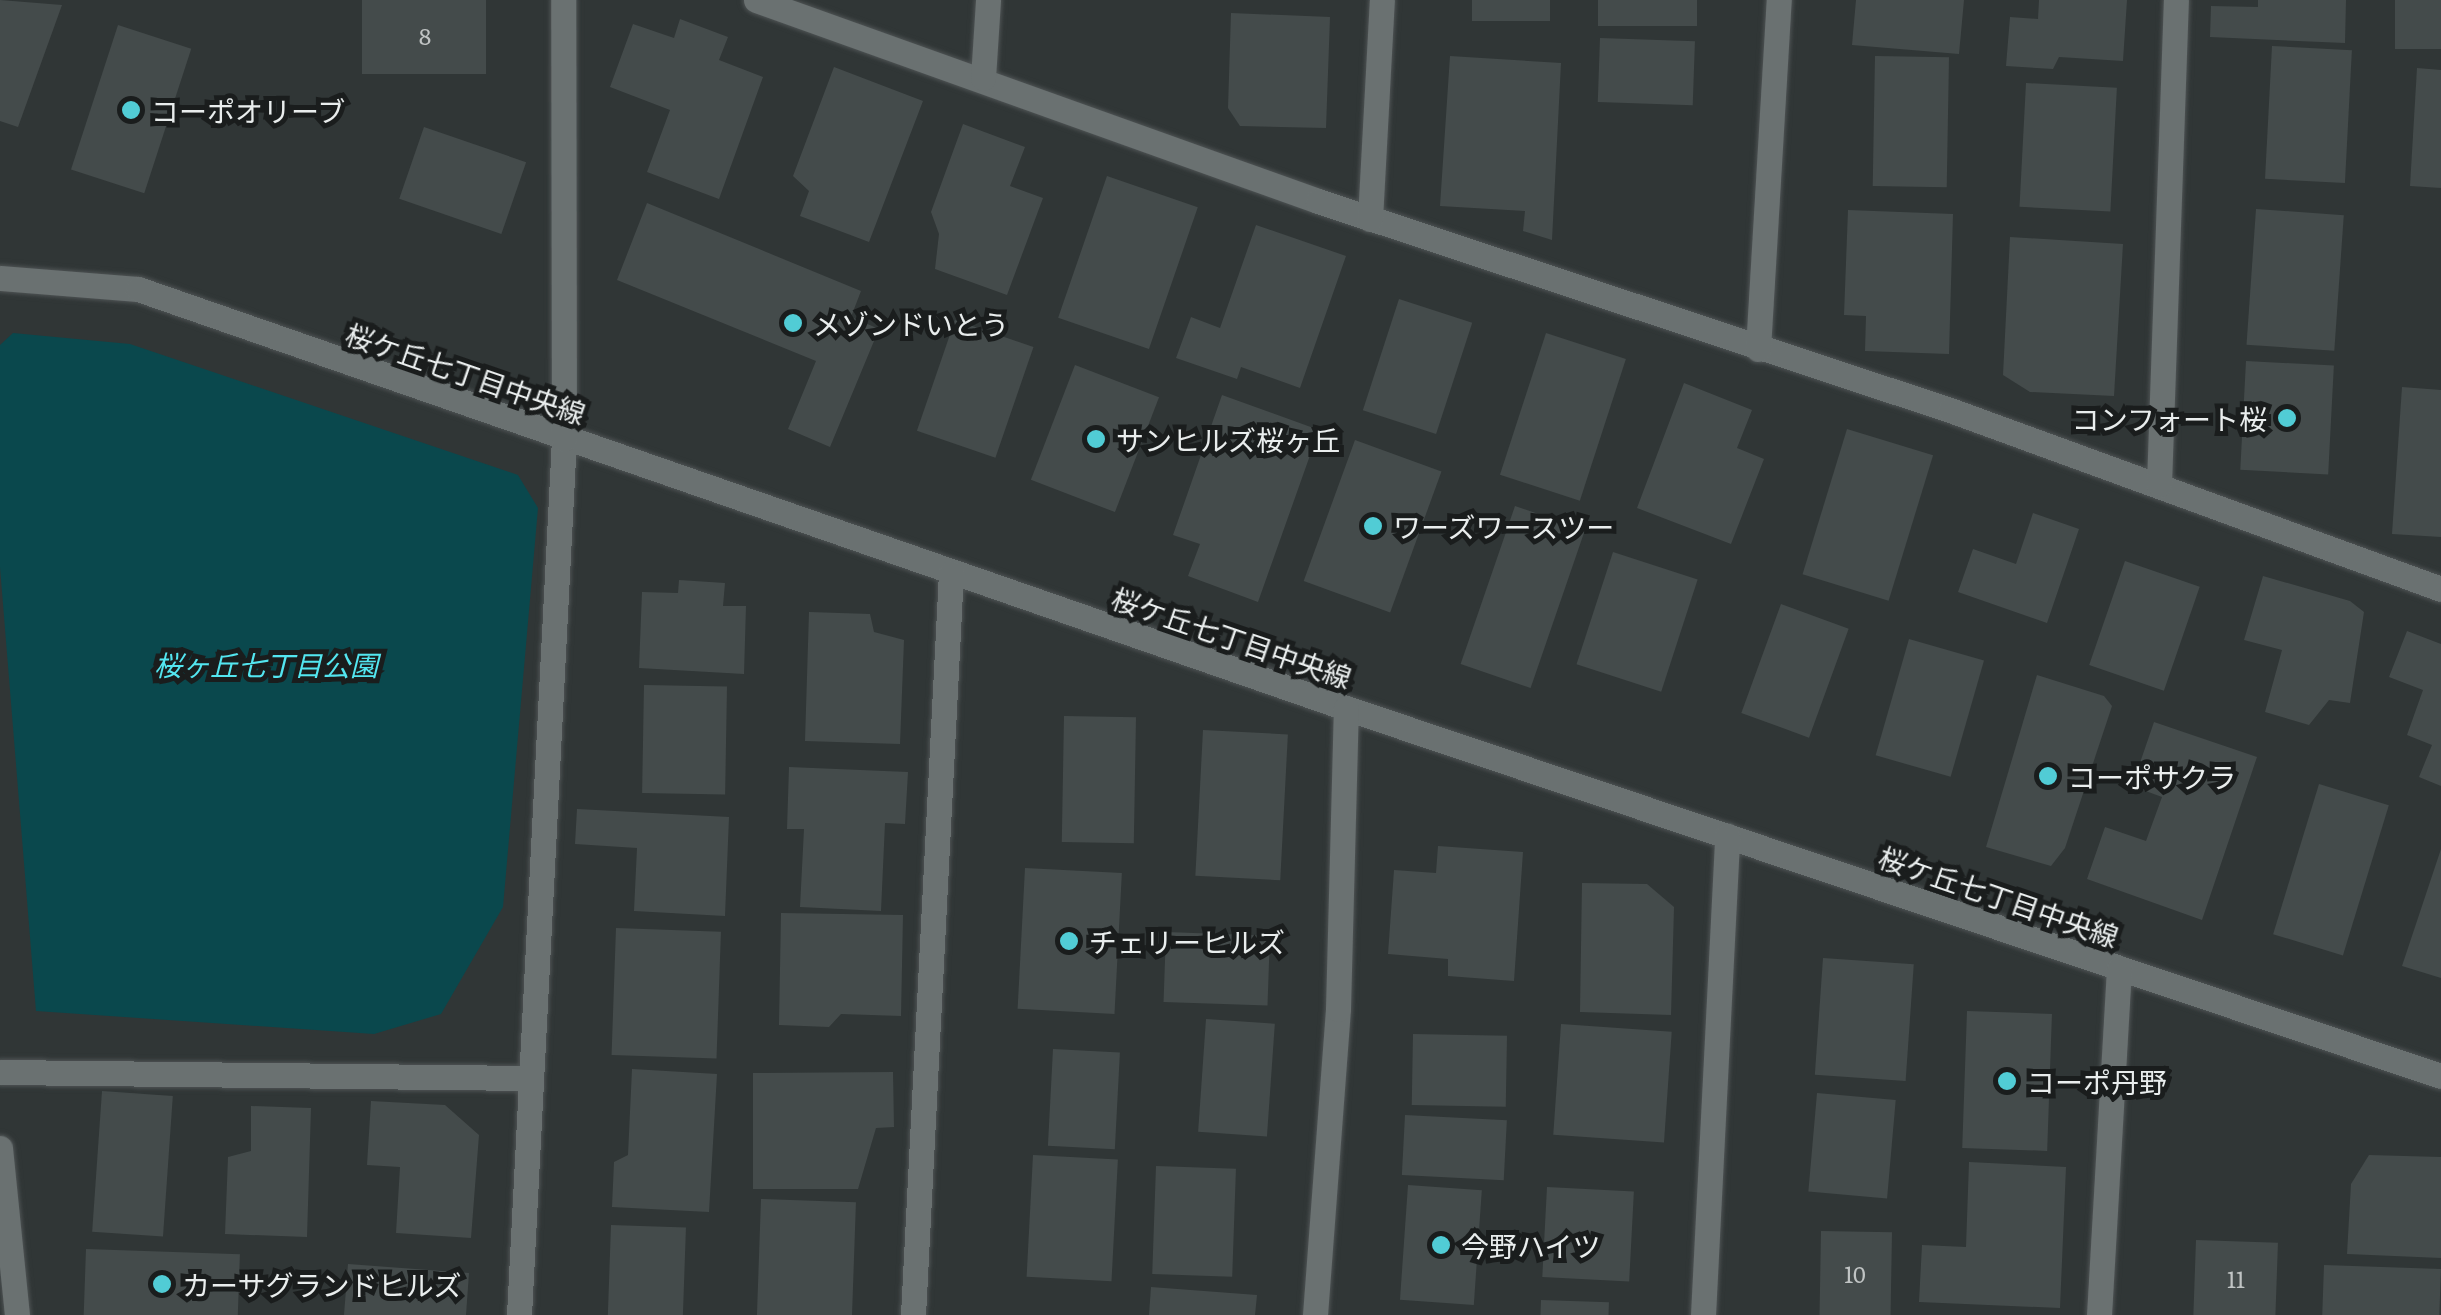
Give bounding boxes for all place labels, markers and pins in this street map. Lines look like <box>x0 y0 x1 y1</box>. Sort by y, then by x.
place label: コーポオリーブ <box>151 93 347 127</box>
marker: コーポオリーブ <box>120 99 142 121</box>
place label: メゾンドいとう <box>813 306 1009 340</box>
marker: メゾンドいとう <box>782 312 804 334</box>
place label: コンフォート桜 <box>2071 401 2267 435</box>
marker: コンフォート桜 <box>2276 407 2298 429</box>
place label: サンヒルズ桜ヶ丘 <box>1116 422 1340 456</box>
marker: サンヒルズ桜ヶ丘 <box>1085 428 1107 450</box>
place label: ワーズワースツー <box>1393 509 1617 543</box>
marker: ワーズワースツー <box>1362 515 1384 537</box>
place label: コーポサクラ <box>2068 759 2236 793</box>
marker: コーポサクラ <box>2037 765 2059 787</box>
place label: チェリーヒルズ <box>1089 924 1285 958</box>
marker: チェリーヒルズ <box>1058 930 1080 952</box>
place label: コーポ丹野 <box>2027 1064 2167 1098</box>
marker: コーポ丹野 <box>1996 1070 2018 1092</box>
place label: 今野ハイツ <box>1461 1228 1601 1262</box>
marker: 今野ハイツ <box>1430 1234 1452 1256</box>
place label: カーサグランドヒルズ <box>182 1267 462 1301</box>
marker: カーサグランドヒルズ <box>151 1273 173 1295</box>

